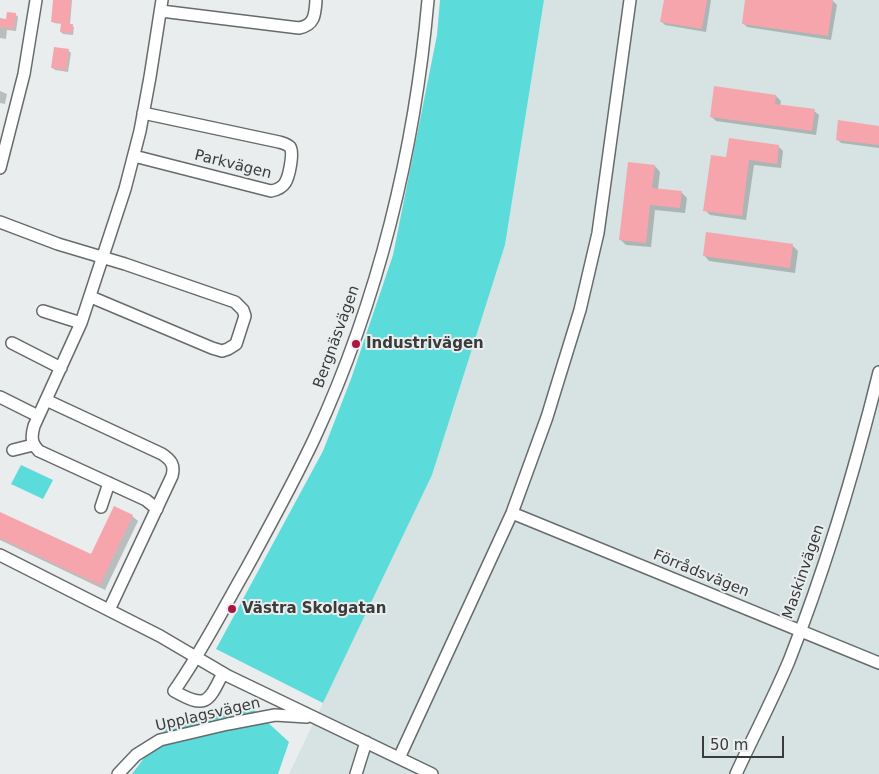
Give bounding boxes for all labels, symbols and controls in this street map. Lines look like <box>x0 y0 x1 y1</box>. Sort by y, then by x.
street label: Parkvägen <box>193 147 273 183</box>
street label: Bergnäsvägen <box>310 283 364 391</box>
place label: Industrivägen <box>366 335 484 353</box>
marker: Industrivägen <box>350 338 362 350</box>
street label: Maskinvägen <box>779 522 829 622</box>
street label: Förrådsvägen <box>650 547 752 601</box>
place label: Västra Skolgatan <box>242 600 386 618</box>
marker: Västra Skolgatan <box>226 603 238 615</box>
street label: Upplagsvägen <box>154 694 262 736</box>
scale bar <box>704 726 786 758</box>
text: 50 m <box>710 736 748 754</box>

